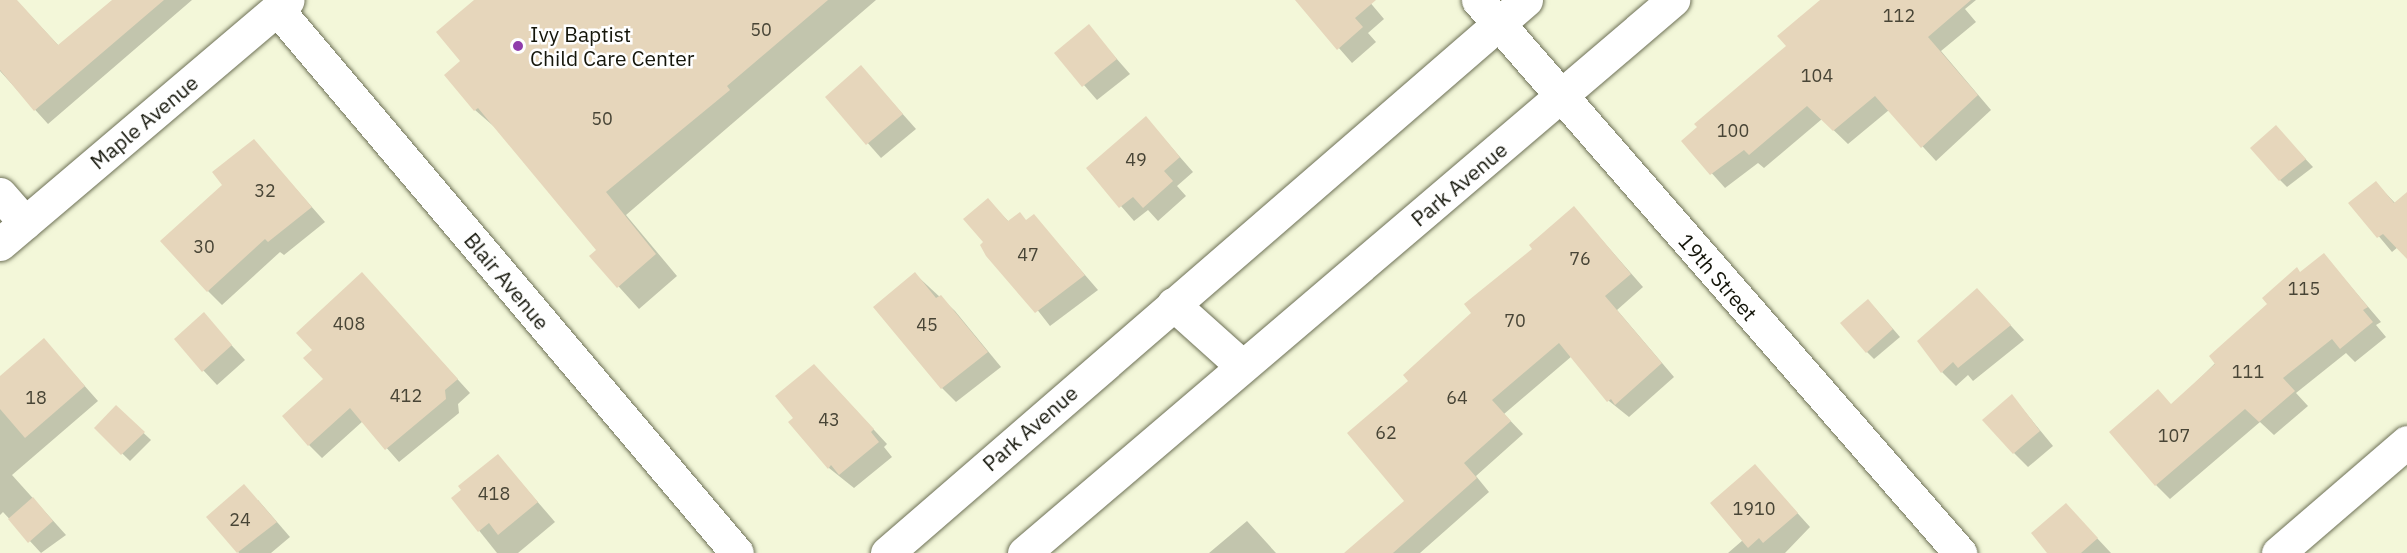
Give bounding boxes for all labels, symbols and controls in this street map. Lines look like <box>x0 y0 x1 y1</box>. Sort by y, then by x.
house number: 112 <box>1883 5 1915 27</box>
house number: 50 <box>750 19 772 41</box>
place label: Ivy Baptist Child Care Center <box>530 21 694 71</box>
marker: Ivy Baptist Child Care Center <box>511 39 525 53</box>
house number: 104 <box>1801 65 1833 87</box>
street label: Maple Avenue <box>85 70 203 174</box>
house number: 50 <box>591 108 613 130</box>
house number: 100 <box>1717 120 1749 142</box>
street label: Park Avenue <box>1406 137 1512 231</box>
house number: 49 <box>1125 149 1147 171</box>
house number: 32 <box>254 180 276 202</box>
street label: Blair Avenue <box>459 227 555 335</box>
street label: 19th Street <box>1673 228 1763 326</box>
house number: 30 <box>193 236 215 258</box>
house number: 47 <box>1017 244 1039 266</box>
house number: 76 <box>1569 248 1591 270</box>
house number: 115 <box>2288 278 2320 300</box>
house number: 70 <box>1504 310 1526 332</box>
house number: 408 <box>333 313 365 335</box>
house number: 45 <box>916 314 938 336</box>
house number: 111 <box>2232 361 2264 383</box>
street label: Park Avenue <box>977 380 1083 476</box>
house number: 412 <box>390 385 422 407</box>
house number: 18 <box>25 387 47 409</box>
house number: 64 <box>1446 387 1468 409</box>
house number: 43 <box>818 409 840 431</box>
house number: 62 <box>1375 422 1397 444</box>
house number: 107 <box>2158 425 2190 447</box>
house number: 418 <box>478 483 510 505</box>
house number: 1910 <box>1732 498 1776 520</box>
house number: 24 <box>229 509 251 531</box>

